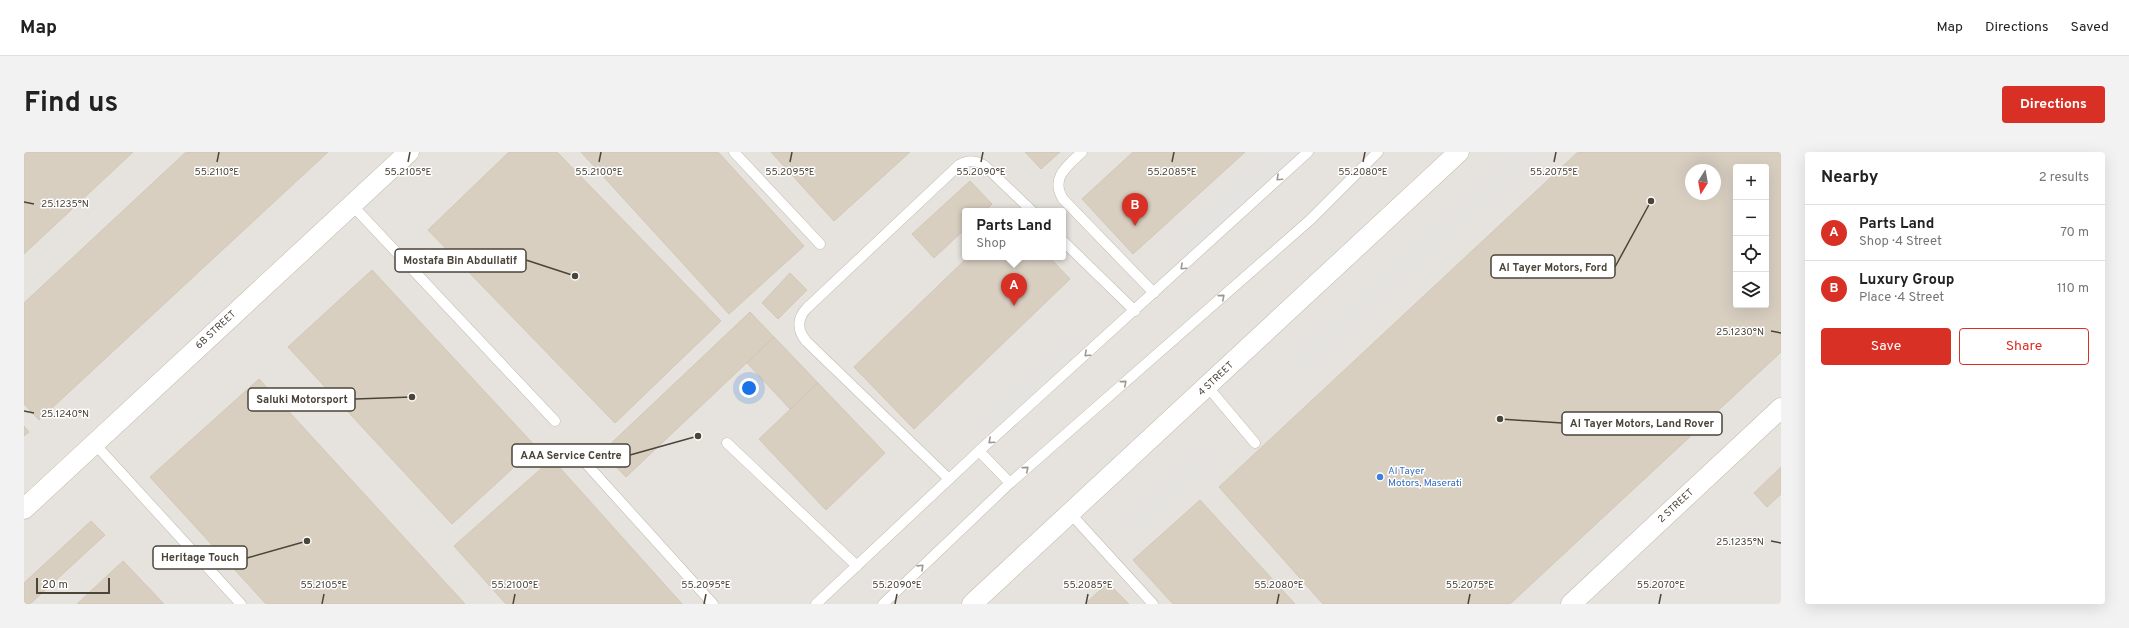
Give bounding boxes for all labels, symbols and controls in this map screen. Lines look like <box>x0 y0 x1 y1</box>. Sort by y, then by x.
text: Map <box>20 16 57 40</box>
text: Map <box>1937 19 1963 36</box>
text: Directions <box>1985 19 2049 36</box>
text: Saved <box>2071 19 2109 36</box>
text: Find us <box>24 86 118 122</box>
button: Directions <box>2002 86 2105 123</box>
north arrow <box>1685 164 1721 200</box>
map controls <box>1733 164 1769 308</box>
button: + <box>1733 164 1769 200</box>
text: 55.2110°E <box>195 166 239 179</box>
text: 55.2105°E <box>384 166 432 179</box>
text: 55.2100°E <box>575 166 623 179</box>
text: 55.2095°E <box>765 166 815 179</box>
text: 55.2090°E <box>956 166 1006 179</box>
text: 55.2085°E <box>1147 166 1197 179</box>
text: 55.2080°E <box>1338 166 1388 179</box>
text: 55.2075°E <box>1530 166 1578 179</box>
text: Nearby <box>1821 167 1878 189</box>
text: 2 results <box>2039 170 2089 186</box>
one-way arrow <box>1276 174 1284 181</box>
pin: B <box>1122 193 1148 226</box>
text: 25.1235°N <box>41 198 89 211</box>
button: − <box>1733 200 1769 236</box>
popup <box>962 208 1066 260</box>
text: Parts Land <box>1859 215 1934 234</box>
text: Parts Land <box>976 217 1052 236</box>
text: A <box>1829 225 1839 241</box>
text: 70 m <box>2060 225 2089 241</box>
text: Shop · 4 Street <box>1859 234 1942 250</box>
text: Shop <box>976 236 1006 252</box>
button: locate <box>1733 236 1769 272</box>
callout: Mostafa Bin Abdullatif <box>395 249 526 272</box>
text: Mostafa Bin Abdullatif <box>403 254 517 268</box>
callout: Al Tayer Motors, Ford <box>1491 255 1615 278</box>
text: Al Tayer Motors, Ford <box>1499 261 1607 275</box>
one-way arrow <box>1181 262 1188 269</box>
text: Luxury Group <box>1859 271 1955 290</box>
button: layers <box>1733 272 1769 308</box>
pin: A <box>1001 273 1027 306</box>
text: B <box>1830 281 1838 297</box>
text: 110 m <box>2057 281 2089 297</box>
text: Place · 4 Street <box>1859 290 1944 306</box>
one-way arrow <box>1217 295 1224 302</box>
street label: 6B STREET <box>193 308 239 352</box>
text: 25.1230°N <box>1716 326 1764 339</box>
button: Save <box>1821 328 1951 365</box>
button: Share <box>1959 328 2089 365</box>
one-way arrow <box>1084 349 1092 357</box>
street label: 4 STREET <box>1195 359 1237 399</box>
your location <box>739 378 759 398</box>
one-way arrow <box>1119 381 1127 388</box>
callout: Saluki Motorsport <box>248 388 355 411</box>
text: Saluki Motorsport <box>256 393 348 407</box>
text: 25.1240°N <box>41 408 89 421</box>
callout: Al Tayer Motors, Land Rover <box>1562 412 1722 435</box>
text: Al Tayer Motors, Land Rover <box>1570 417 1715 431</box>
one-way arrow <box>988 436 995 443</box>
callout: AAA Service Centre <box>512 444 630 467</box>
text: AAA Service Centre <box>520 449 622 463</box>
place label: Al Tayer Motors, Maserati <box>1388 465 1462 490</box>
one-way arrow <box>1021 466 1029 473</box>
marker: Al Tayer Motors, Maserati <box>1375 472 1385 482</box>
street label: 2 STREET <box>1655 486 1697 526</box>
text: 25.1235°N <box>1716 536 1764 549</box>
callout: Heritage Touch <box>153 546 247 569</box>
text: Heritage Touch <box>161 551 239 565</box>
one-way arrow <box>916 565 924 572</box>
scale bar <box>36 576 110 595</box>
text: 20 m <box>42 578 68 592</box>
text: 55.2105°E <box>300 579 348 592</box>
text: 55.2100°E <box>491 579 539 592</box>
text: 55.2095°E <box>681 579 731 592</box>
text: 55.2090°E <box>872 579 922 592</box>
text: 55.2085°E <box>1063 579 1113 592</box>
text: 55.2080°E <box>1254 579 1304 592</box>
text: 55.2075°E <box>1446 579 1494 592</box>
text: 55.2070°E <box>1637 579 1685 592</box>

